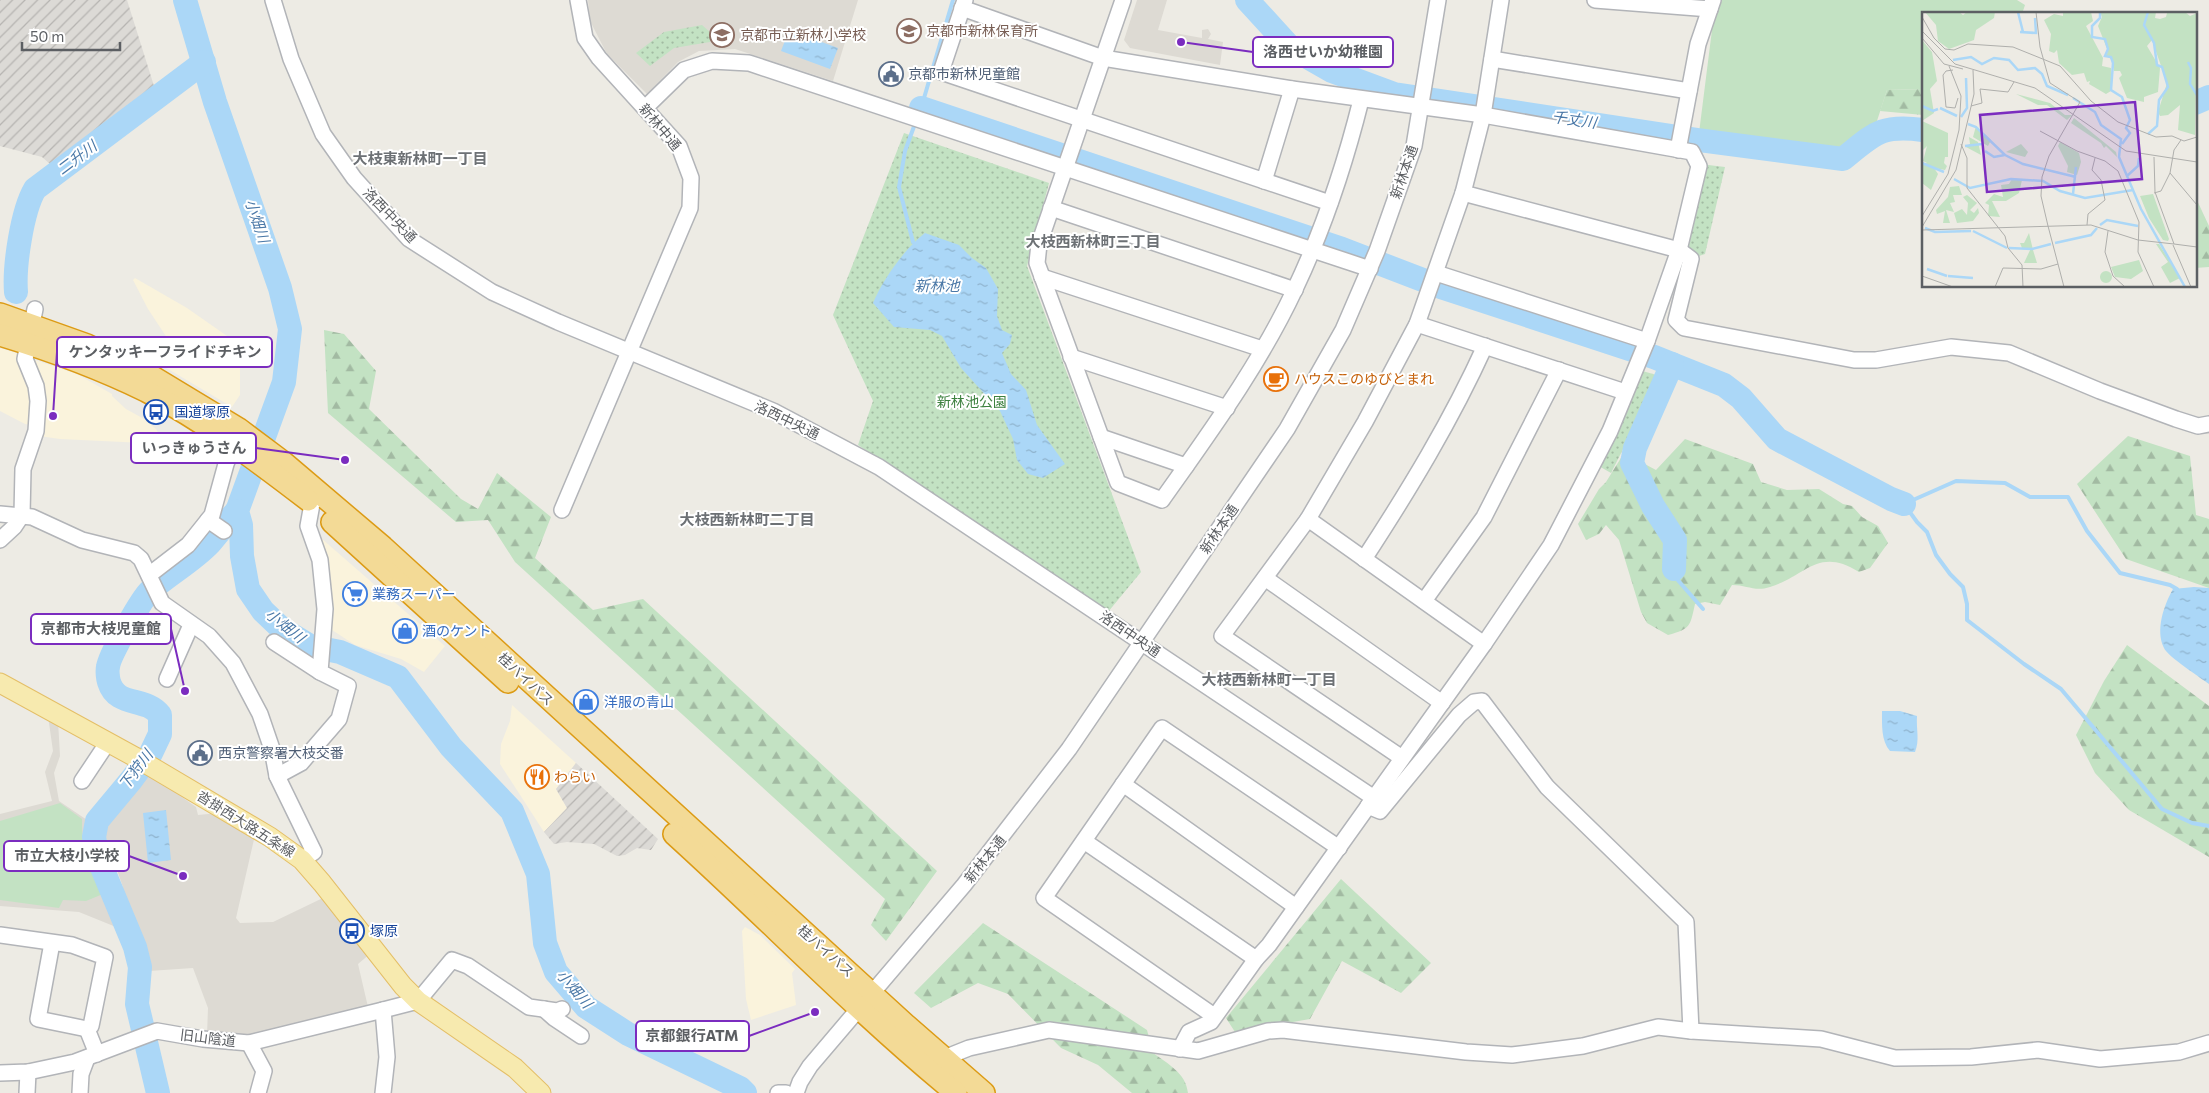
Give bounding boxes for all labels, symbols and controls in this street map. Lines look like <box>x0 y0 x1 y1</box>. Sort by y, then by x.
inset map <box>1922 12 2196 288</box>
school or university icon: 京都市新林保育所 <box>896 18 922 44</box>
scale bar <box>22 20 120 52</box>
school or university icon: 京都市立新林小学校 <box>709 22 735 48</box>
place label: 京都市新林保育所 <box>926 22 1038 39</box>
place label: 京都市立新林小学校 <box>740 26 866 43</box>
text: 50 m <box>30 27 64 45</box>
callout: 洛西せいか幼稚園 <box>1253 37 1393 67</box>
text: 洛西せいか幼稚園 <box>1263 42 1383 60</box>
public building icon: 京都市新林児童館 <box>878 61 904 87</box>
place label: 京都市新林児童館 <box>908 65 1020 82</box>
street label: 新林中通 <box>636 100 685 154</box>
water label: 千丈川 <box>1551 107 1600 131</box>
water label: 二升川 <box>53 135 101 178</box>
street label: 新林本通 <box>1386 143 1421 201</box>
district label: 大枝東新林町一丁目 <box>352 149 488 167</box>
street label: 洛西中央通 <box>360 184 421 246</box>
water label: 小畑川 <box>242 196 274 247</box>
district label: 大枝西新林町三丁目 <box>1025 232 1161 250</box>
water label: 新林池 <box>914 276 961 294</box>
callout: ケンタッキーフライドチキン <box>57 337 272 367</box>
text: ケンタッキーフライドチキン <box>68 342 262 360</box>
cafe icon: ハウスこのゆびとまれ <box>1263 366 1289 392</box>
place label: ハウスこのゆびとまれ <box>1294 370 1434 387</box>
park label: 新林池公園 <box>937 393 1007 410</box>
street label: 洛西中央通 <box>752 397 822 443</box>
bus stop icon: 国道塚原 <box>143 399 169 425</box>
place label: 国道塚原 <box>174 403 230 420</box>
callout: いっきゅうさん <box>131 433 256 463</box>
text: いっきゅうさん <box>141 438 247 456</box>
street label: 新林本通 <box>1196 501 1241 557</box>
district label: 大枝西新林町二丁目 <box>679 510 815 528</box>
supermarket icon: 業務スーパー <box>342 581 368 607</box>
place label: 業務スーパー <box>372 585 456 602</box>
water label: 小畑川 <box>262 604 310 647</box>
street label: 洛西中央通 <box>1097 607 1164 660</box>
callout: 京都市大枝児童館 <box>31 614 171 644</box>
shop icon: 酒のケント <box>392 618 418 644</box>
text: 京都市大枝児童館 <box>41 619 161 637</box>
place label: 酒のケント <box>422 622 492 639</box>
street label: 桂バイパス <box>495 649 558 709</box>
district label: 大枝西新林町一丁目 <box>1201 670 1337 688</box>
shop icon: 洋服の青山 <box>573 689 599 715</box>
place label: 洋服の青山 <box>604 693 674 710</box>
public building icon: 西京警察署大枝交番 <box>187 740 213 766</box>
water label: 下狩川 <box>114 744 157 793</box>
place label: 西京警察署大枝交番 <box>218 744 344 761</box>
restaurant icon: わらい <box>524 764 550 790</box>
place label: わらい <box>554 768 596 785</box>
street label: 沓掛西大路五条線 <box>194 787 298 860</box>
street label: 新林本通 <box>960 832 1009 886</box>
callout: 市立大枝小学校 <box>4 841 129 871</box>
text: 市立大枝小学校 <box>14 846 120 864</box>
bus stop icon: 塚原 <box>339 918 365 944</box>
street label: 桂バイパス <box>795 921 858 980</box>
place label: 塚原 <box>370 922 398 939</box>
water label: 小畑川 <box>553 965 598 1013</box>
callout: 京都銀行ATM <box>636 1021 749 1051</box>
street label: 旧山陰道 <box>179 1026 237 1049</box>
text: 京都銀行ATM <box>645 1026 739 1044</box>

